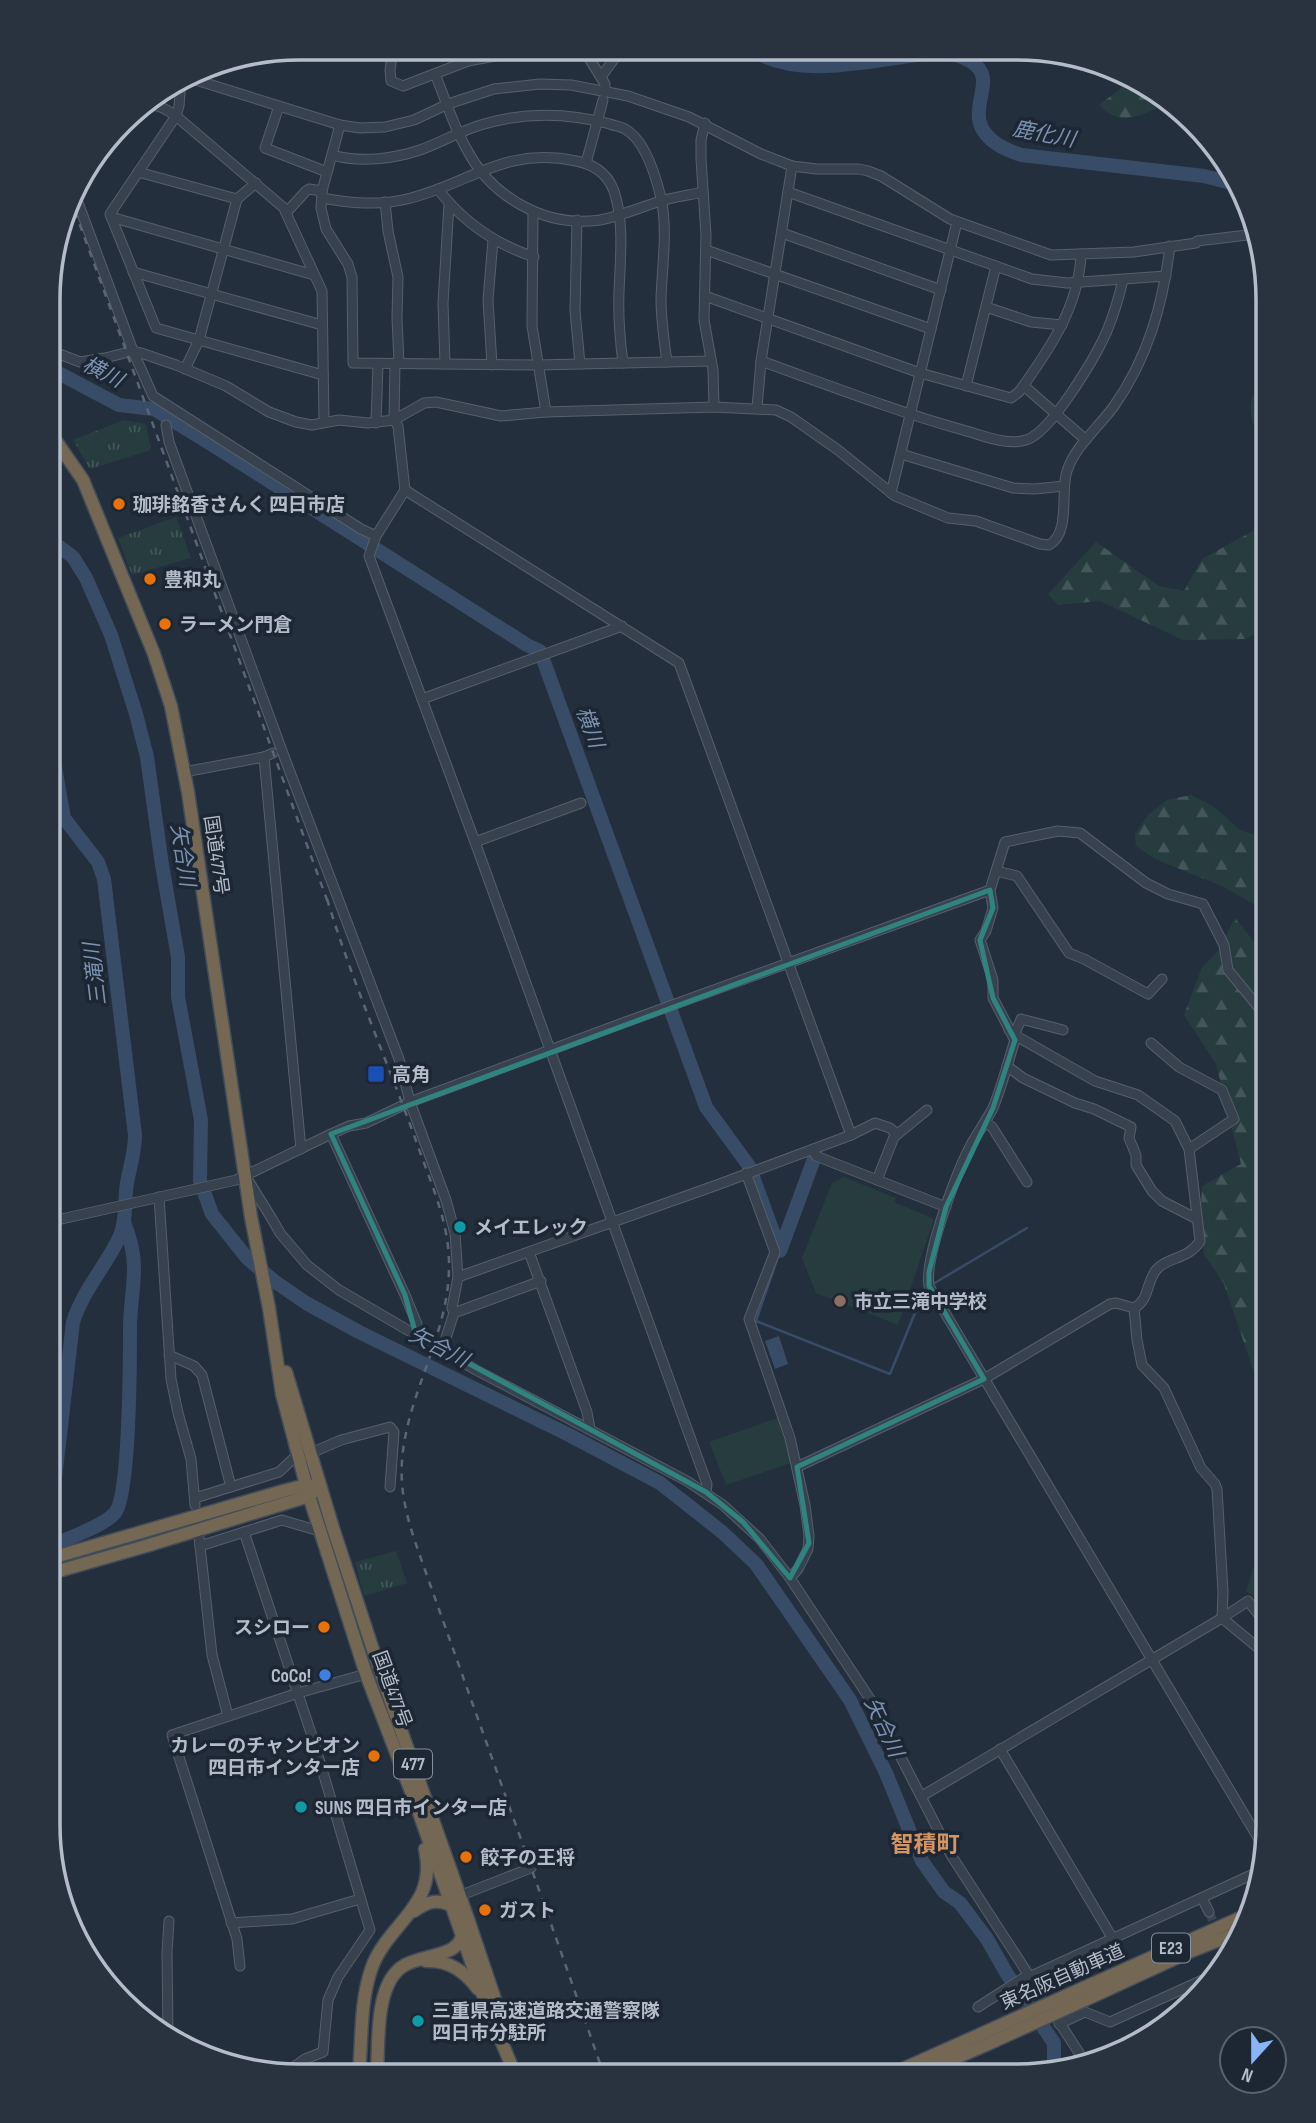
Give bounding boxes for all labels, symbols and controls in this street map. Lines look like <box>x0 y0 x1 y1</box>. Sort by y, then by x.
water label: 鹿化川 <box>1011 116 1079 153</box>
water label: 横川 <box>78 352 129 394</box>
place label: 珈琲銘香さんく 四日市店 <box>133 494 345 517</box>
marker: 珈琲銘香さんく 四日市店 <box>111 496 127 512</box>
place label: 豊和丸 <box>164 569 221 592</box>
marker: 豊和丸 <box>142 571 158 587</box>
place label: ラーメン門倉 <box>179 614 292 637</box>
marker: ラーメン門倉 <box>157 616 173 632</box>
water label: 横川 <box>571 703 609 753</box>
street label: 国道477号 <box>199 814 232 896</box>
water label: 矢合川 <box>165 822 200 890</box>
water label: 三滝川 <box>79 939 112 1007</box>
marker: 高角 <box>366 1064 386 1084</box>
place label: 高角 <box>392 1064 430 1087</box>
place label: メイエレック <box>474 1217 588 1240</box>
marker: メイエレック <box>452 1219 468 1235</box>
place label: 市立三滝中学校 <box>854 1291 987 1314</box>
marker: 市立三滝中学校 <box>832 1293 848 1309</box>
water label: 矢合川 <box>405 1322 474 1374</box>
place label: スシロー <box>234 1617 310 1640</box>
marker: スシロー <box>316 1619 332 1635</box>
street label: 国道477号 <box>367 1648 416 1731</box>
place label: CoCo! <box>271 1665 311 1688</box>
marker: CoCo! <box>317 1667 333 1683</box>
water label: 矢合川 <box>859 1693 909 1763</box>
place label: カレーのチャンピオン 四日市インター店 <box>170 1735 360 1780</box>
marker: カレーのチャンピオン 四日市インター店 <box>366 1748 382 1764</box>
road number: 477 <box>394 1750 432 1778</box>
place label: SUNS 四日市インター店 <box>315 1797 507 1820</box>
marker: SUNS 四日市インター店 <box>293 1799 309 1815</box>
district label: 智積町 <box>891 1831 960 1859</box>
place label: 餃子の王将 <box>480 1847 575 1870</box>
marker: 餃子の王将 <box>458 1849 474 1865</box>
place label: ガスト <box>499 1900 556 1923</box>
marker: ガスト <box>477 1902 493 1918</box>
road number: E23 <box>1152 1934 1190 1962</box>
street label: 東名阪自動車道 <box>997 1940 1128 2015</box>
place label: 三重県高速道路交通警察隊 四日市分駐所 <box>432 2000 660 2045</box>
marker: 三重県高速道路交通警察隊 四日市分駐所 <box>410 2013 426 2029</box>
north arrow <box>1218 2025 1288 2095</box>
text: N <box>1239 2062 1256 2087</box>

